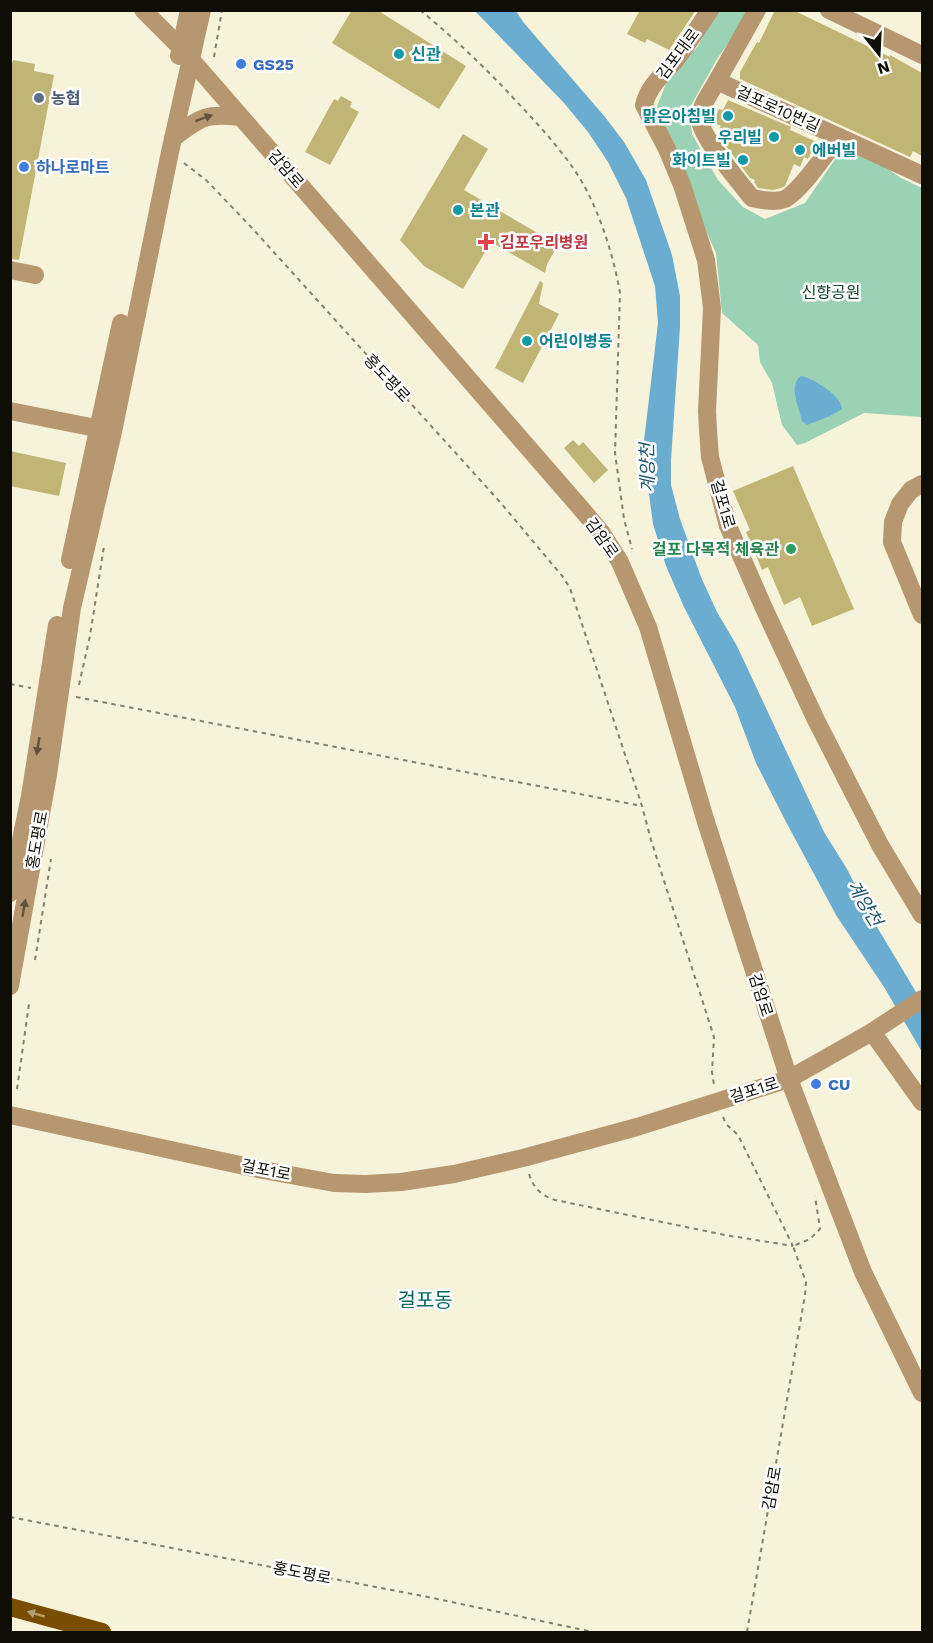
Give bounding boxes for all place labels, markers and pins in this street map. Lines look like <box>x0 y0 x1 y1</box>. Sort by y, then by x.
place label: 신관 <box>411 45 441 64</box>
marker: 신관 <box>392 47 406 61</box>
place label: GS25 <box>253 55 294 74</box>
marker: GS25 <box>234 57 248 71</box>
place label: 농협 <box>51 89 80 108</box>
marker: 농협 <box>32 91 46 105</box>
place label: 맑은아침빌 <box>642 107 716 126</box>
marker: 맑은아침빌 <box>721 109 735 123</box>
place label: 우리빌 <box>718 128 762 147</box>
marker: 우리빌 <box>767 130 781 144</box>
place label: 에버빌 <box>812 141 856 160</box>
marker: 에버빌 <box>793 143 807 157</box>
place label: 화이트빌 <box>672 151 731 170</box>
marker: 화이트빌 <box>736 153 750 167</box>
place label: 하나로마트 <box>36 158 110 177</box>
marker: 하나로마트 <box>17 160 31 174</box>
place label: 본관 <box>470 201 500 220</box>
marker: 본관 <box>451 203 465 217</box>
marker: 김포우리병원 <box>477 233 495 251</box>
place label: 김포우리병원 <box>500 233 588 252</box>
place label: 어린이병동 <box>539 332 613 351</box>
marker: 어린이병동 <box>520 334 534 348</box>
place label: 걸포 다목적 체육관 <box>652 540 779 559</box>
marker: 걸포 다목적 체육관 <box>784 542 798 556</box>
place label: CU <box>828 1075 850 1094</box>
marker: CU <box>809 1077 823 1091</box>

